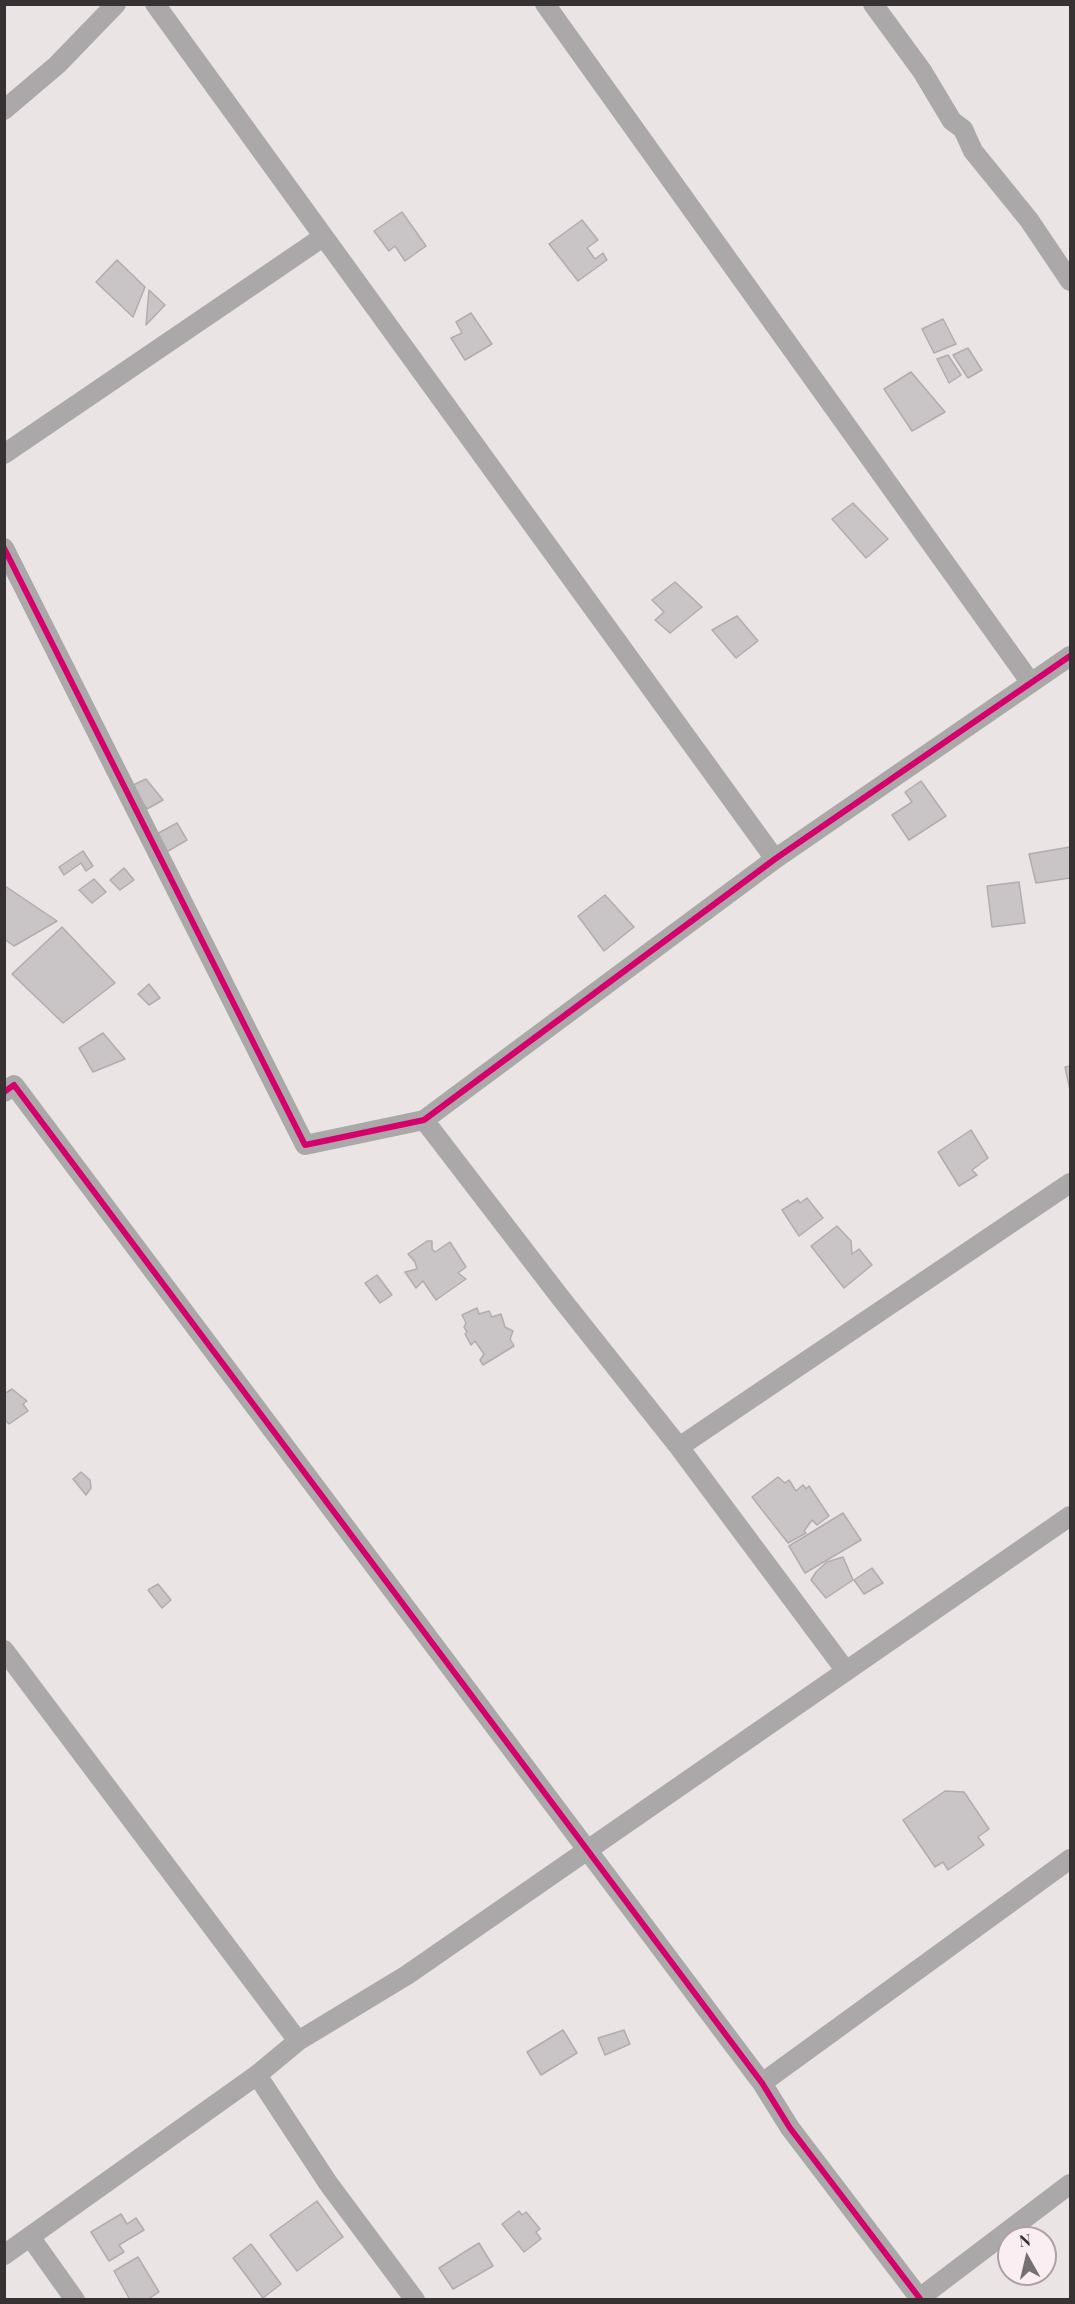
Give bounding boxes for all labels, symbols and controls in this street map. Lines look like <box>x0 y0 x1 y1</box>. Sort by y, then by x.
north arrow <box>997 2226 1057 2286</box>
text: N <box>1018 2228 1032 2251</box>

